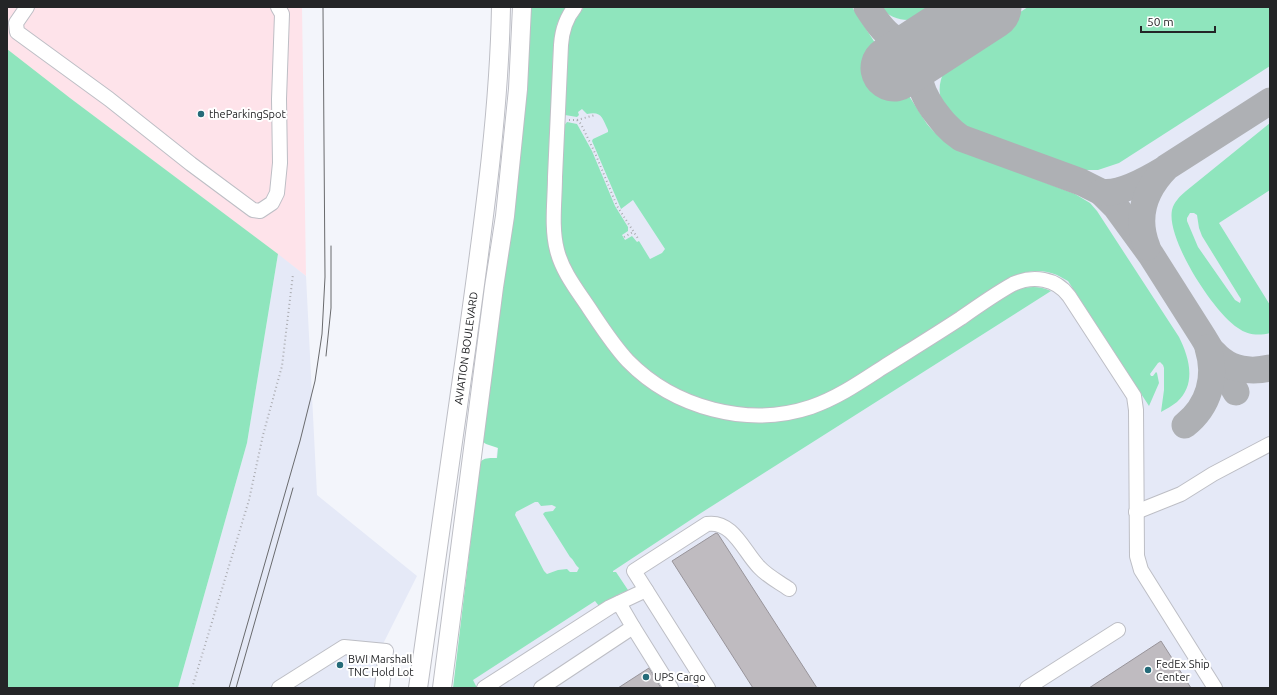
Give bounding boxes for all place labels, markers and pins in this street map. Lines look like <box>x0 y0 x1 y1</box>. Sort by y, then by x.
place label: theParkingSpot <box>209 108 286 120</box>
marker: theParkingSpot <box>196 109 206 119</box>
place label: BWI Marshall TNC Hold Lot <box>348 653 414 678</box>
place label: FedEx Ship Center <box>1156 658 1210 683</box>
marker: BWI Marshall TNC Hold Lot <box>335 660 345 670</box>
marker: FedEx Ship Center <box>1143 665 1153 675</box>
place label: UPS Cargo <box>654 671 706 683</box>
marker: UPS Cargo <box>641 672 651 682</box>

